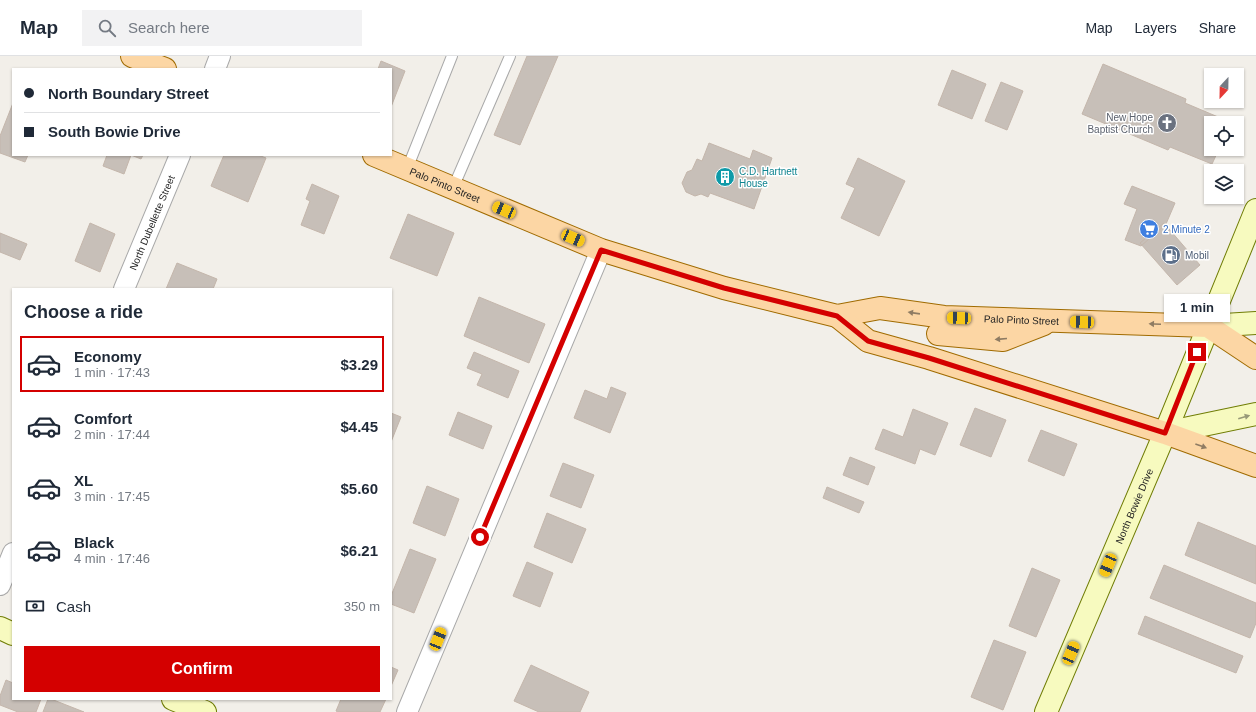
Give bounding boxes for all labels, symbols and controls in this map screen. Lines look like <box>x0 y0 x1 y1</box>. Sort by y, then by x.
search box <box>82 10 362 46</box>
text: Map <box>20 17 58 38</box>
icon: search <box>96 17 118 39</box>
text: Search here <box>128 19 210 36</box>
text: Map <box>1085 20 1113 36</box>
text: Layers <box>1135 20 1177 36</box>
text: Share <box>1199 20 1236 36</box>
north arrow <box>1204 68 1244 108</box>
map controls <box>1204 68 1244 204</box>
text: North Boundary Street <box>48 85 209 102</box>
place label: New Hope Baptist Church <box>1087 112 1153 135</box>
church icon: New Hope Baptist Church <box>1156 112 1178 134</box>
button: locate <box>1204 116 1244 156</box>
text: South Bowie Drive <box>48 123 181 140</box>
button: layers <box>1204 164 1244 204</box>
street label: Palo Pinto Street <box>408 165 482 204</box>
building icon: C.D. Hartnett House <box>714 166 736 188</box>
place label: C.D. Hartnett House <box>739 166 798 189</box>
street label: North Dubellette Street <box>127 173 177 272</box>
car <box>491 200 517 220</box>
supermarket icon: 2 Minute 2 <box>1138 218 1160 240</box>
place label: 2 Minute 2 <box>1163 224 1210 235</box>
car <box>560 228 586 248</box>
fuel station icon: Mobil <box>1160 244 1182 266</box>
place label: Mobil <box>1185 250 1209 261</box>
callout: 1 min <box>1164 294 1230 322</box>
text: 1 min <box>1180 300 1214 315</box>
text: Choose a ride <box>24 302 143 322</box>
one-way arrow <box>908 310 920 316</box>
car <box>947 312 971 324</box>
street label: Palo Pinto Street <box>984 313 1059 326</box>
car <box>1070 316 1094 328</box>
one-way arrow <box>1148 321 1161 327</box>
one-way arrow <box>995 336 1007 342</box>
route end <box>1188 343 1206 361</box>
icon: car <box>26 346 62 382</box>
text: Economy <box>74 348 142 365</box>
text: $3.29 <box>340 356 378 373</box>
text: 1 min · 17:43 <box>74 365 150 380</box>
icon: car <box>26 408 62 444</box>
text: Comfort <box>74 410 132 427</box>
one-way arrow <box>1238 414 1250 420</box>
text: $4.45 <box>340 418 378 435</box>
text: 2 min · 17:44 <box>74 427 150 442</box>
one-way arrow <box>1196 443 1208 449</box>
street label: North Bowie Drive <box>1113 466 1155 545</box>
icon: car <box>26 470 62 506</box>
text: XL <box>74 472 93 489</box>
text: $5.60 <box>340 480 378 497</box>
text: 3 min · 17:45 <box>74 489 150 504</box>
route start <box>471 528 489 546</box>
icon: car <box>26 532 62 568</box>
text: Black <box>74 534 114 551</box>
text: $6.21 <box>340 542 378 559</box>
text: 4 min · 17:46 <box>74 551 150 566</box>
car <box>1098 552 1118 578</box>
icon: cash <box>24 595 46 617</box>
text: Cash <box>56 598 91 615</box>
text: 350 m <box>344 599 380 614</box>
car <box>428 626 448 652</box>
car <box>1061 640 1081 666</box>
button: Confirm <box>24 646 380 692</box>

